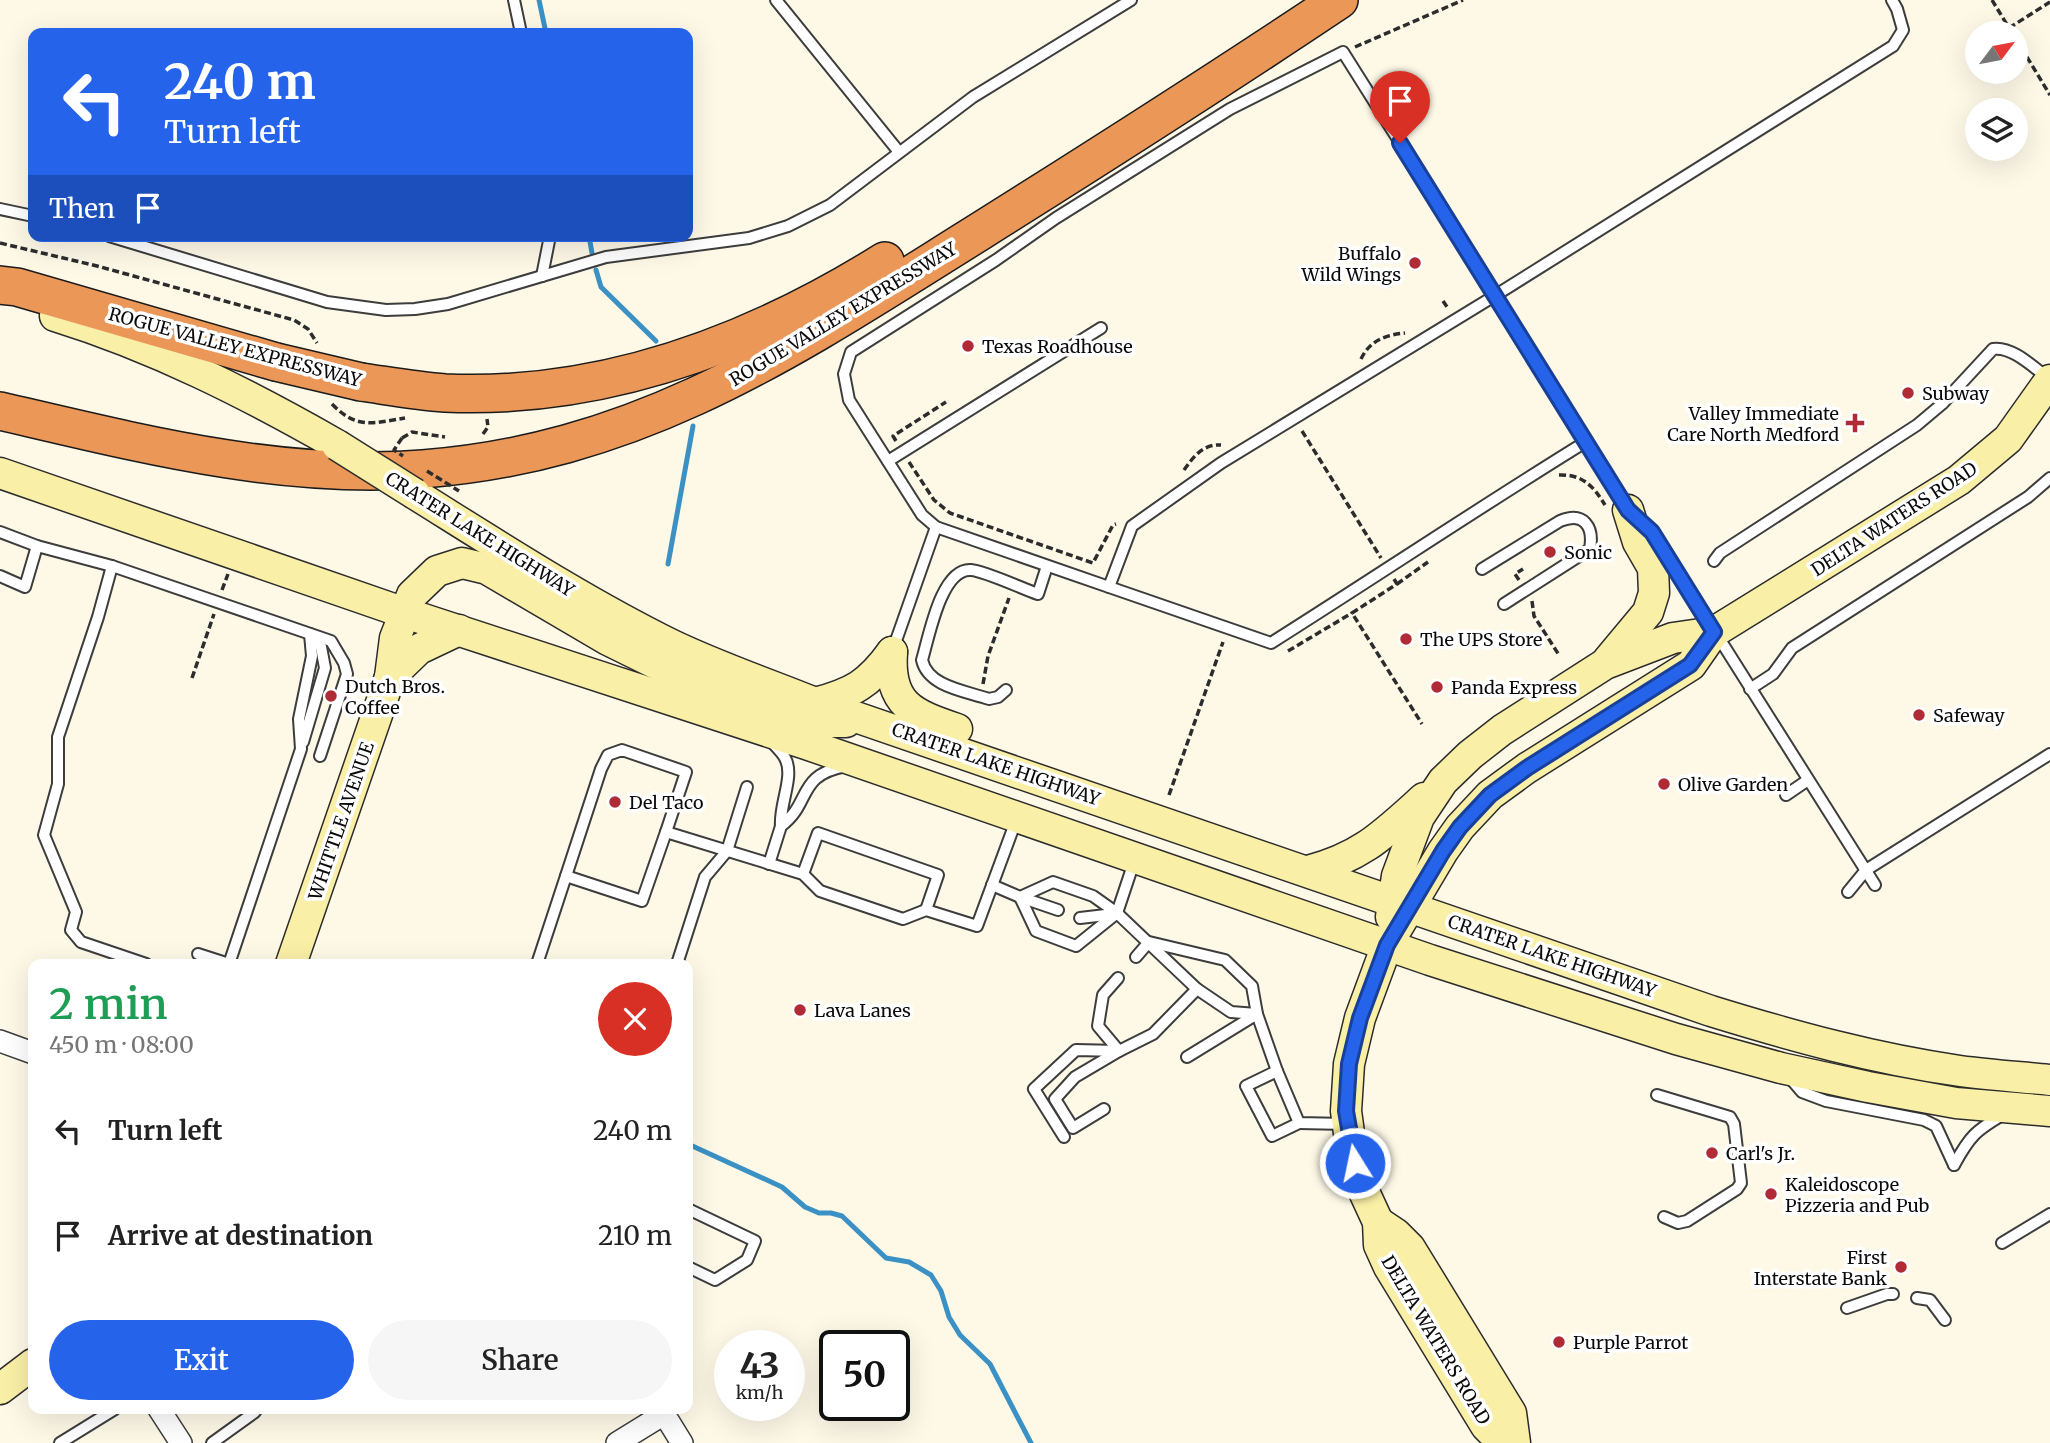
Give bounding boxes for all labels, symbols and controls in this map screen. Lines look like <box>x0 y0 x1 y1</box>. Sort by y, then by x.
north arrow <box>1965 21 2028 84</box>
map controls <box>1965 21 2028 161</box>
text: 240 m <box>164 51 316 112</box>
icon: left <box>49 56 140 147</box>
pin <box>1370 71 1430 143</box>
icon: arrive <box>1381 82 1419 120</box>
button: layers <box>1965 98 2028 161</box>
text: Turn left <box>164 112 301 152</box>
icon: arrive <box>129 189 167 227</box>
text: Then <box>49 192 115 225</box>
street label: ROGUE VALLEY EXPRESSWAY <box>725 237 961 391</box>
place label: Buffalo Wild Wings <box>1301 242 1401 286</box>
marker: Buffalo Wild Wings <box>1407 255 1423 271</box>
street label: ROGUE VALLEY EXPRESSWAY <box>106 302 364 392</box>
place label: Texas Roadhouse <box>982 335 1133 358</box>
marker: Texas Roadhouse <box>960 338 976 354</box>
place label: Subway <box>1922 382 1990 405</box>
marker: Subway <box>1900 385 1916 401</box>
place label: Valley Immediate Care North Medford <box>1667 402 1839 446</box>
marker: Valley Immediate Care North Medford <box>1845 413 1865 433</box>
street label: DELTA WATERS ROAD <box>1807 457 1981 581</box>
street label: CRATER LAKE HIGHWAY <box>381 466 579 602</box>
place label: Sonic <box>1564 541 1612 564</box>
marker: Sonic <box>1542 544 1558 560</box>
place label: The UPS Store <box>1420 628 1543 651</box>
marker: The UPS Store <box>1398 631 1414 647</box>
place label: Dutch Bros. Coffee <box>345 675 445 719</box>
place label: Panda Express <box>1451 676 1577 699</box>
marker: Panda Express <box>1429 679 1445 695</box>
marker: Dutch Bros. Coffee <box>323 688 339 704</box>
place label: Safeway <box>1933 704 2005 727</box>
marker: Safeway <box>1911 707 1927 723</box>
street label: CRATER LAKE HIGHWAY <box>889 718 1103 811</box>
street label: WHITTLE AVENUE <box>303 738 379 904</box>
place label: Olive Garden <box>1678 773 1788 796</box>
marker: Olive Garden <box>1656 776 1672 792</box>
place label: Del Taco <box>629 791 703 814</box>
marker: Del Taco <box>607 794 623 810</box>
street label: CRATER LAKE HIGHWAY <box>1445 910 1659 1003</box>
text: 2 min <box>49 978 168 1030</box>
button: close <box>598 982 672 1056</box>
place label: Lava Lanes <box>814 999 911 1022</box>
marker: Lava Lanes <box>792 1002 808 1018</box>
text: 450 m · 08:00 <box>49 1030 194 1059</box>
icon: left <box>49 1112 87 1150</box>
text: Turn left <box>108 1114 222 1147</box>
text: 240 m <box>593 1114 672 1147</box>
position arrow <box>1318 1126 1392 1200</box>
place label: Carl's Jr. <box>1726 1142 1795 1165</box>
marker: Carl's Jr. <box>1704 1145 1720 1161</box>
place label: Kaleidoscope Pizzeria and Pub <box>1785 1173 1930 1217</box>
marker: Kaleidoscope Pizzeria and Pub <box>1763 1186 1779 1202</box>
icon: arrive <box>49 1217 87 1255</box>
text: Arrive at destination <box>108 1219 373 1252</box>
text: 210 m <box>598 1219 672 1252</box>
place label: First Interstate Bank <box>1754 1246 1888 1290</box>
street label: DELTA WATERS ROAD <box>1376 1251 1496 1429</box>
marker: First Interstate Bank <box>1893 1259 1909 1275</box>
button: Exit <box>49 1320 354 1400</box>
button: Share <box>368 1320 672 1400</box>
speed limit sign: 50 <box>819 1330 910 1421</box>
place label: Purple Parrot <box>1573 1331 1688 1354</box>
marker: Purple Parrot <box>1551 1334 1567 1350</box>
text: 43 <box>739 1344 780 1388</box>
text: km/h <box>736 1381 783 1404</box>

